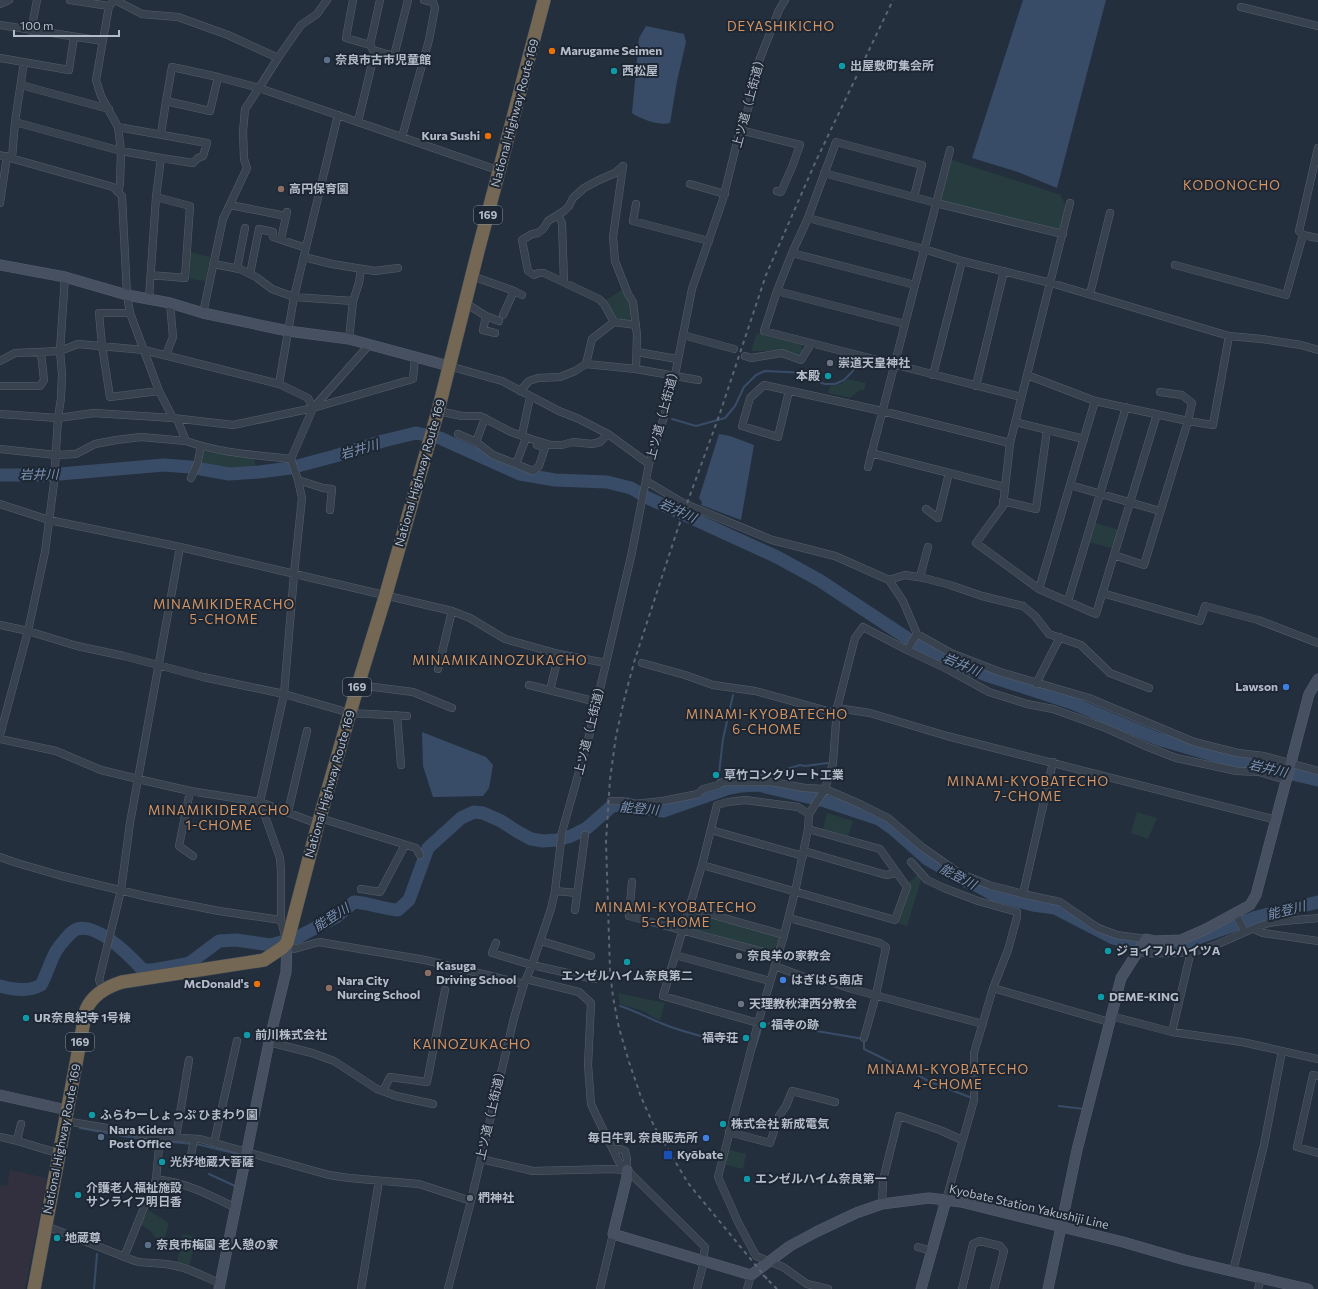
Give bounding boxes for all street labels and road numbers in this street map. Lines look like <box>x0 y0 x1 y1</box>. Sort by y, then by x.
street label: National Highway Route 169 <box>487 37 541 188</box>
street label: 上ツ道（上街道） <box>729 53 767 149</box>
road number: 169 <box>474 206 502 224</box>
street label: 上ツ道（上街道） <box>643 365 681 461</box>
street label: National Highway Route 169 <box>391 397 447 548</box>
road number: 169 <box>343 678 371 696</box>
street label: 上ツ道（上街道） <box>571 679 607 776</box>
street label: National Highway Route 169 <box>301 708 357 859</box>
road number: 169 <box>66 1033 94 1051</box>
street label: National Highway Route 169 <box>40 1062 82 1215</box>
street label: 上ツ道（上街道） <box>472 1064 508 1161</box>
street label: Kyobate Station Yakushiji Line <box>948 1181 1110 1231</box>

